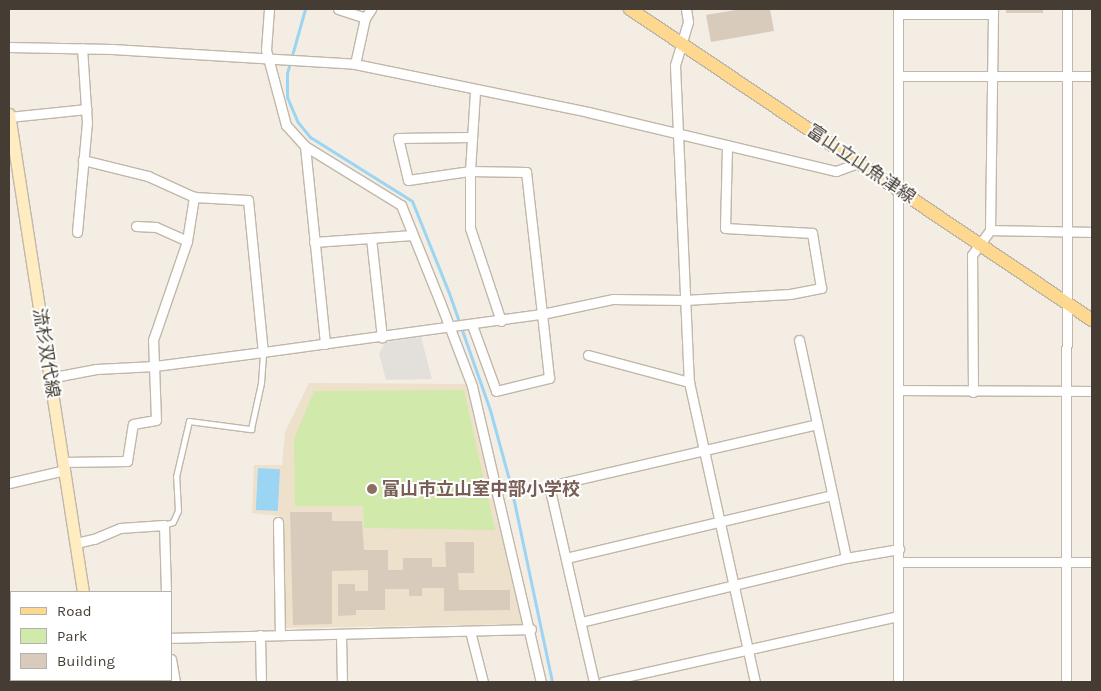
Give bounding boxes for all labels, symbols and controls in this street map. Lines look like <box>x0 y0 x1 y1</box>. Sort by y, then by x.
street label: 富山立山魚津線 <box>803 120 919 208</box>
street label: 流杉双代線 <box>28 307 64 399</box>
place label: 富山市立山室中部小学校 <box>382 478 580 500</box>
marker: 富山市立山室中部小学校 <box>366 483 378 495</box>
legend <box>10 591 172 681</box>
text: Road <box>57 602 92 620</box>
text: Park <box>57 627 87 645</box>
text: Building <box>57 652 115 670</box>

